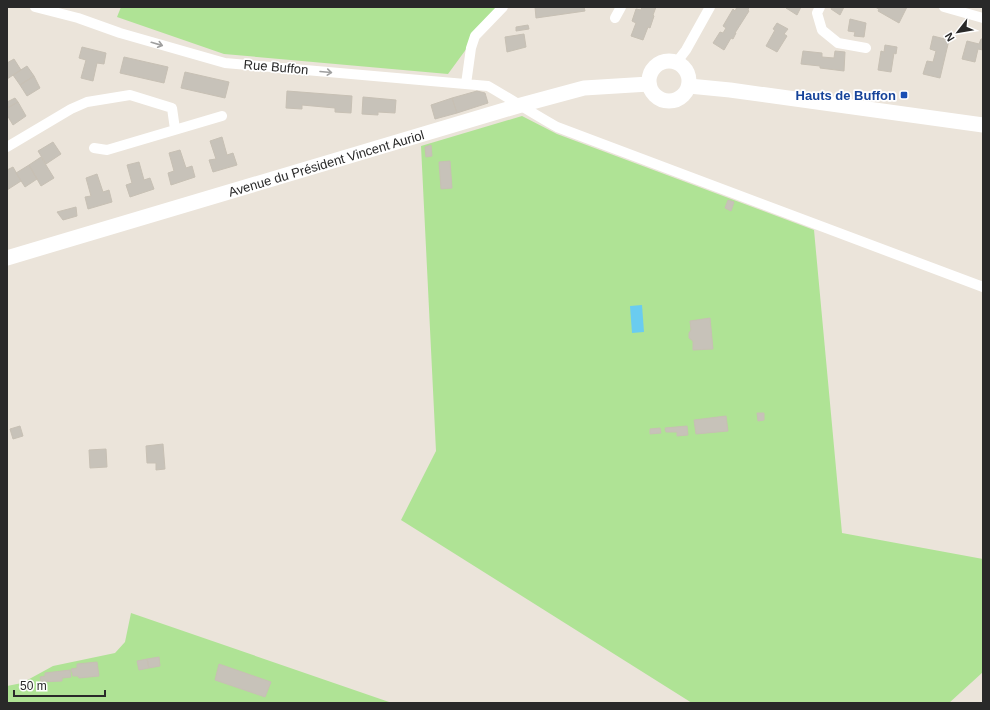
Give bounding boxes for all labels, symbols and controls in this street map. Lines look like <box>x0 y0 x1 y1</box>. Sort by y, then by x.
north arrow <box>938 12 978 52</box>
text: N <box>942 31 957 44</box>
one-way arrow <box>151 40 164 48</box>
street label: Rue Buffon <box>243 57 309 77</box>
one-way arrow <box>319 68 332 75</box>
place label: Hauts de Buffon <box>796 88 896 103</box>
marker: Hauts de Buffon <box>899 90 909 100</box>
street label: Avenue du Président Vincent Auriol <box>226 127 426 199</box>
scale bar <box>14 672 105 698</box>
text: 50 m <box>20 679 47 693</box>

